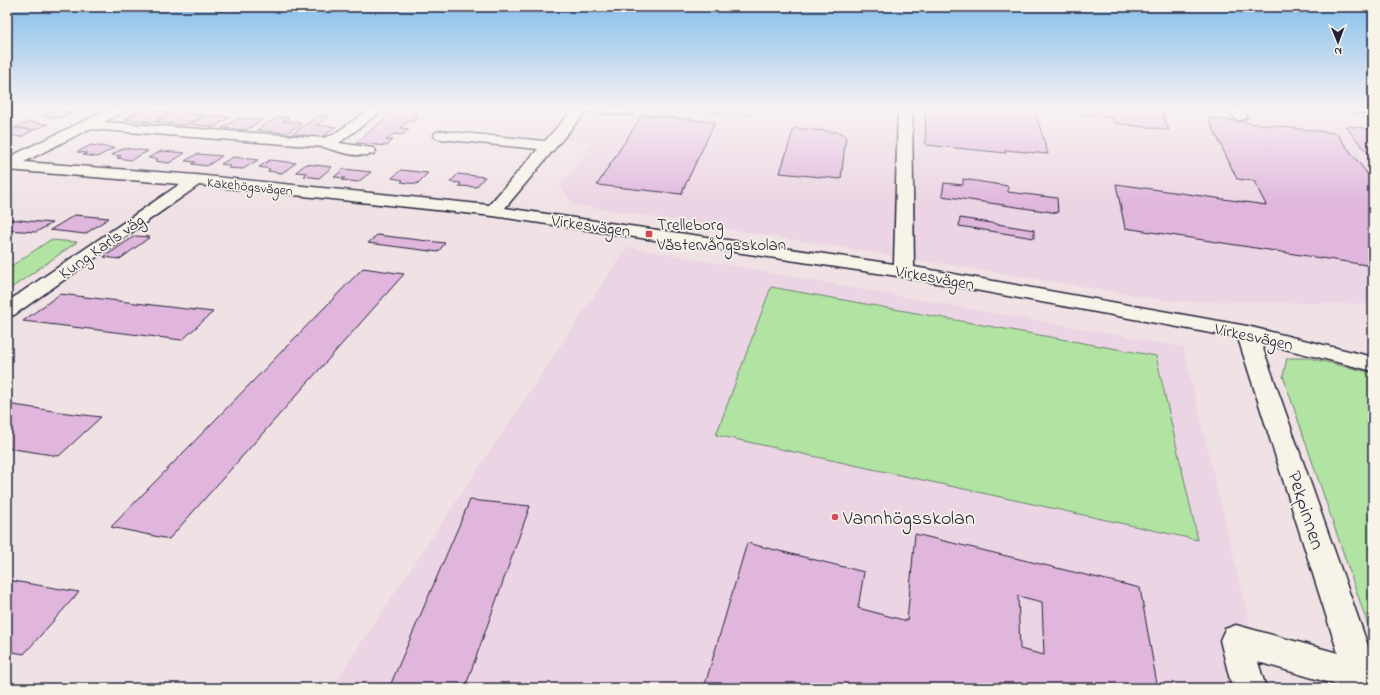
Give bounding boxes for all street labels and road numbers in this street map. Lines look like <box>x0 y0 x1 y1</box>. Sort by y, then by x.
street label: Kakehögsvägen <box>206 173 294 203</box>
street label: Kung Karls väg <box>54 208 151 288</box>
street label: Virkesvägen <box>548 208 632 246</box>
street label: Virkesvägen <box>892 259 976 300</box>
street label: Virkesvägen <box>1211 317 1295 360</box>
street label: Pekpinnen <box>1278 468 1331 554</box>

